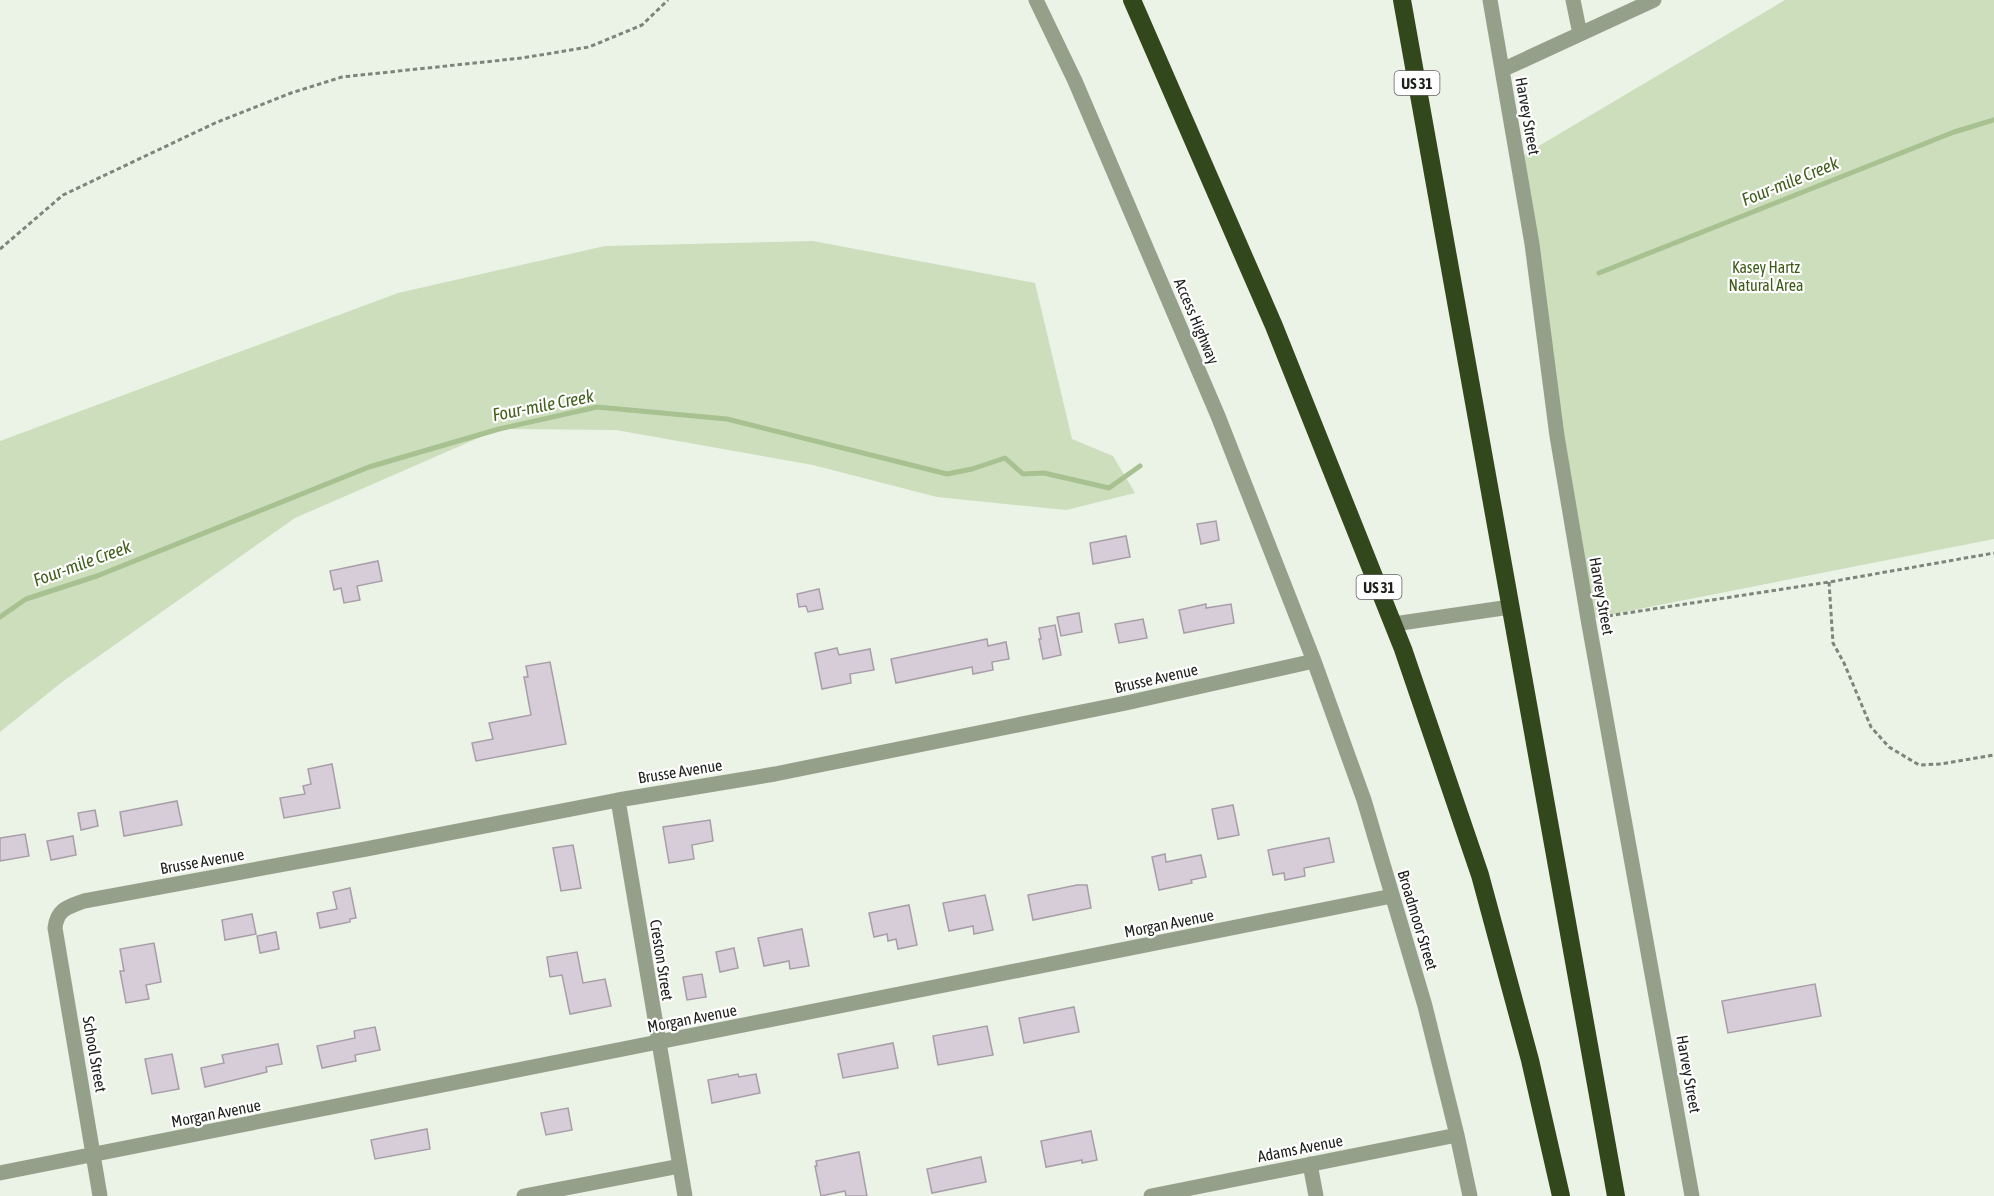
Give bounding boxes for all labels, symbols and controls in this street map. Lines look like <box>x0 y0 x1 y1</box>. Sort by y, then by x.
road number: US 31 <box>1394 71 1440 95</box>
street label: Harvey Street <box>1511 76 1544 157</box>
water label: Four-mile Creek <box>1738 152 1843 210</box>
park label: Kasey Hartz Natural Area <box>1729 258 1803 294</box>
street label: Access Highway <box>1170 275 1223 367</box>
water label: Four-mile Creek <box>491 385 597 425</box>
water label: Four-mile Creek <box>30 535 135 590</box>
street label: Harvey Street <box>1585 556 1618 637</box>
road number: US 31 <box>1356 575 1402 599</box>
street label: Brusse Avenue <box>1113 660 1199 696</box>
street label: Brusse Avenue <box>637 755 723 787</box>
street label: Brusse Avenue <box>159 845 245 877</box>
street label: Broadmoor Street <box>1394 868 1442 972</box>
street label: Morgan Avenue <box>1123 906 1215 941</box>
street label: Creston Street <box>647 918 677 1002</box>
street label: Morgan Avenue <box>646 1001 738 1036</box>
street label: School Street <box>79 1015 111 1094</box>
street label: Harvey Street <box>1672 1034 1705 1115</box>
street label: Morgan Avenue <box>170 1096 262 1131</box>
street label: Adams Avenue <box>1256 1131 1344 1165</box>

